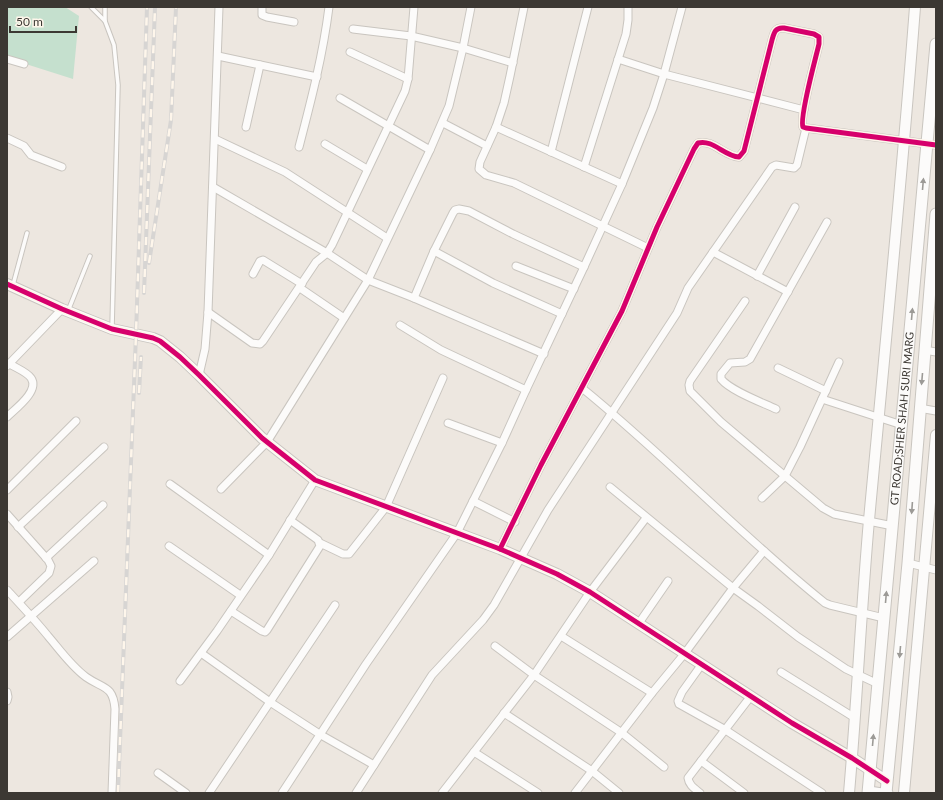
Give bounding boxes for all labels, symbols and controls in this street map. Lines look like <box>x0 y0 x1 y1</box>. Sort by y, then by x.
scale bar <box>10 8 76 34</box>
text: 50 m <box>16 14 43 29</box>
one-way arrow <box>920 178 927 191</box>
one-way arrow <box>908 308 915 320</box>
street label: GT ROAD;SHER SHAH SURI MARG <box>887 331 916 506</box>
one-way arrow <box>919 373 925 385</box>
one-way arrow <box>908 502 915 514</box>
one-way arrow <box>883 591 890 603</box>
one-way arrow <box>896 646 903 658</box>
one-way arrow <box>870 734 877 746</box>

